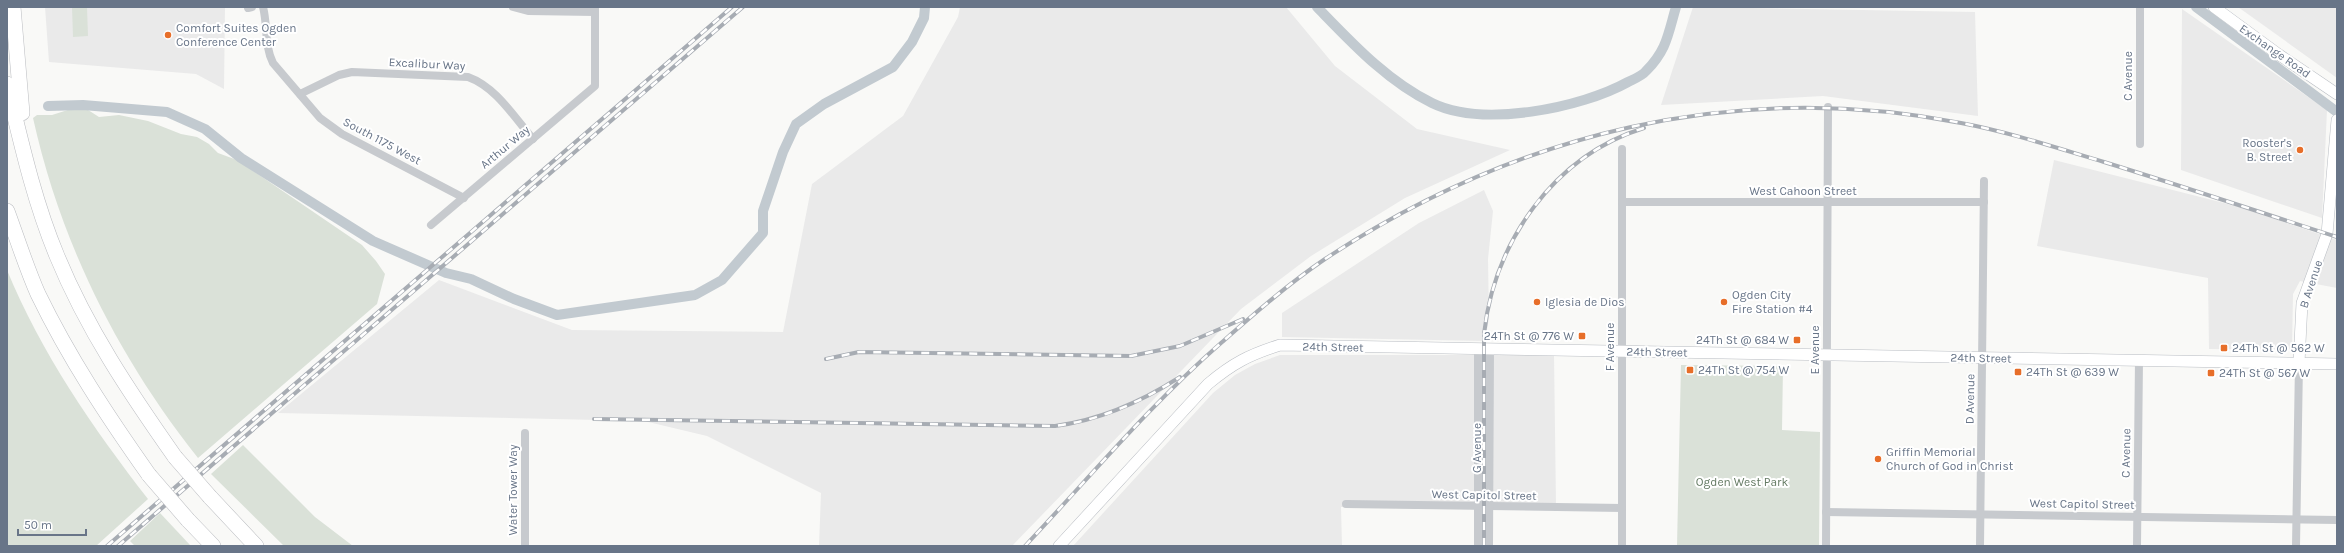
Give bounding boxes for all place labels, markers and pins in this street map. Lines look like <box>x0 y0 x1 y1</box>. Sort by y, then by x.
place label: Comfort Suites Ogden Conference Center <box>176 21 296 49</box>
marker: Comfort Suites Ogden Conference Center <box>163 30 173 40</box>
place label: Rooster's B. Street <box>2242 136 2292 164</box>
marker: Rooster's B. Street <box>2295 145 2305 155</box>
place label: Ogden City Fire Station #4 <box>1732 288 1813 316</box>
place label: Iglesia de Dios <box>1545 295 1624 309</box>
marker: Iglesia de Dios <box>1532 297 1542 307</box>
marker: Ogden City Fire Station #4 <box>1719 297 1729 307</box>
place label: 24Th St @ 776 W <box>1484 329 1574 343</box>
marker: 24Th St @ 776 W <box>1577 331 1587 341</box>
place label: 24Th St @ 684 W <box>1696 333 1789 347</box>
marker: 24Th St @ 684 W <box>1792 335 1802 345</box>
place label: 24Th St @ 562 W <box>2232 341 2325 355</box>
marker: 24Th St @ 562 W <box>2219 343 2229 353</box>
place label: 24Th St @ 754 W <box>1698 363 1789 377</box>
marker: 24Th St @ 754 W <box>1685 365 1695 375</box>
place label: 24Th St @ 639 W <box>2026 365 2119 379</box>
place label: 24Th St @ 567 W <box>2219 366 2311 380</box>
marker: 24Th St @ 639 W <box>2013 367 2023 377</box>
marker: 24Th St @ 567 W <box>2206 368 2216 378</box>
place label: Griffin Memorial Church of God in Christ <box>1886 445 2014 473</box>
marker: Griffin Memorial Church of God in Christ <box>1873 454 1883 464</box>

